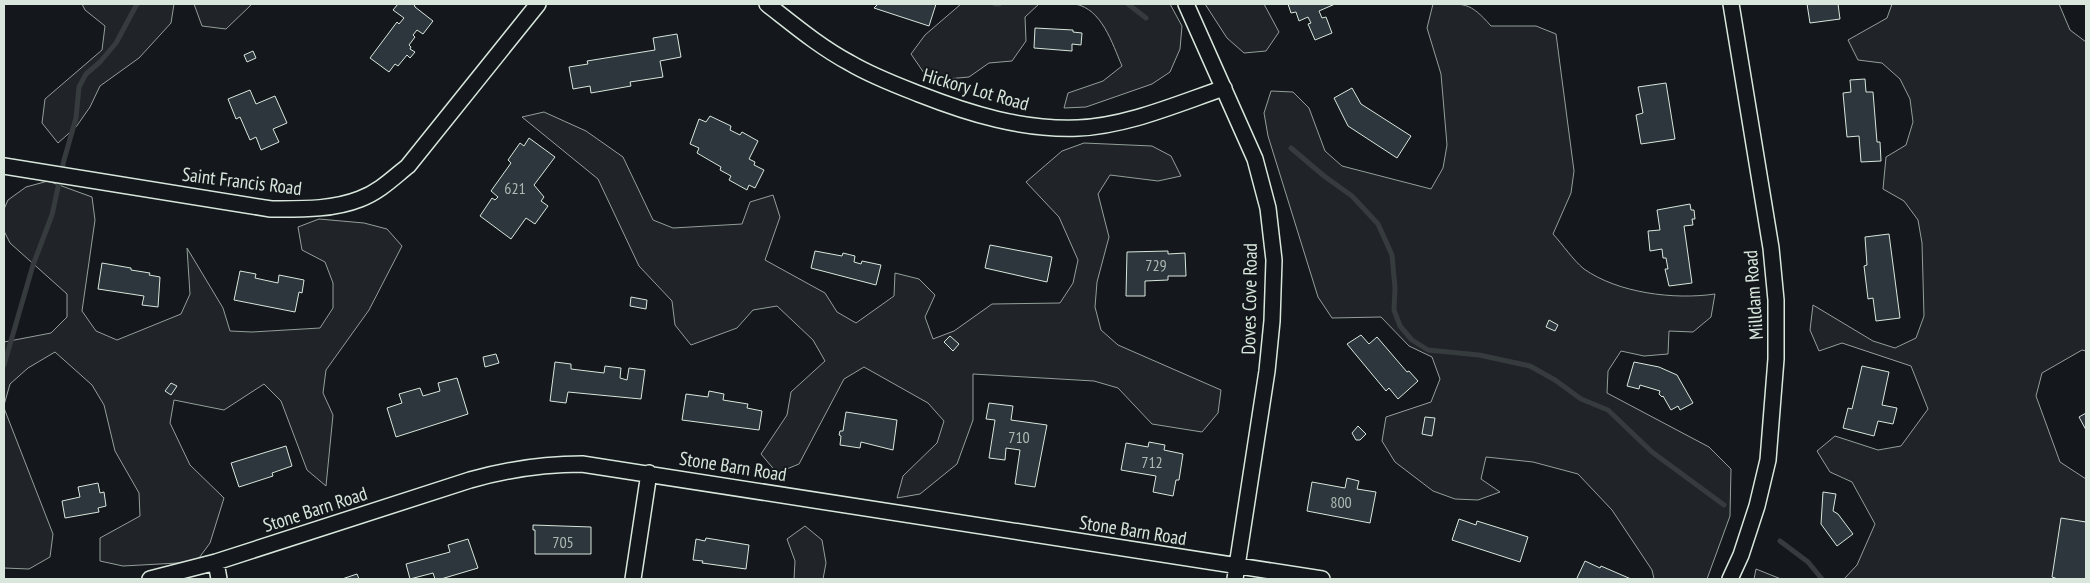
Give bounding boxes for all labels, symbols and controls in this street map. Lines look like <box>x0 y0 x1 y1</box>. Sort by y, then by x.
street label: Hickory Lot Road <box>920 62 1032 116</box>
street label: Saint Francis Road <box>181 162 303 200</box>
house number: 621 <box>504 178 526 198</box>
street label: Doves Cove Road <box>1236 243 1262 355</box>
street label: Milldam Road <box>1738 249 1768 341</box>
house number: 729 <box>1145 255 1167 275</box>
house number: 710 <box>1008 427 1030 447</box>
street label: Stone Barn Road <box>678 446 788 486</box>
house number: 712 <box>1141 452 1163 472</box>
street label: Stone Barn Road <box>260 481 370 537</box>
house number: 800 <box>1330 492 1352 512</box>
street label: Stone Barn Road <box>1078 510 1188 550</box>
house number: 705 <box>552 532 574 552</box>

